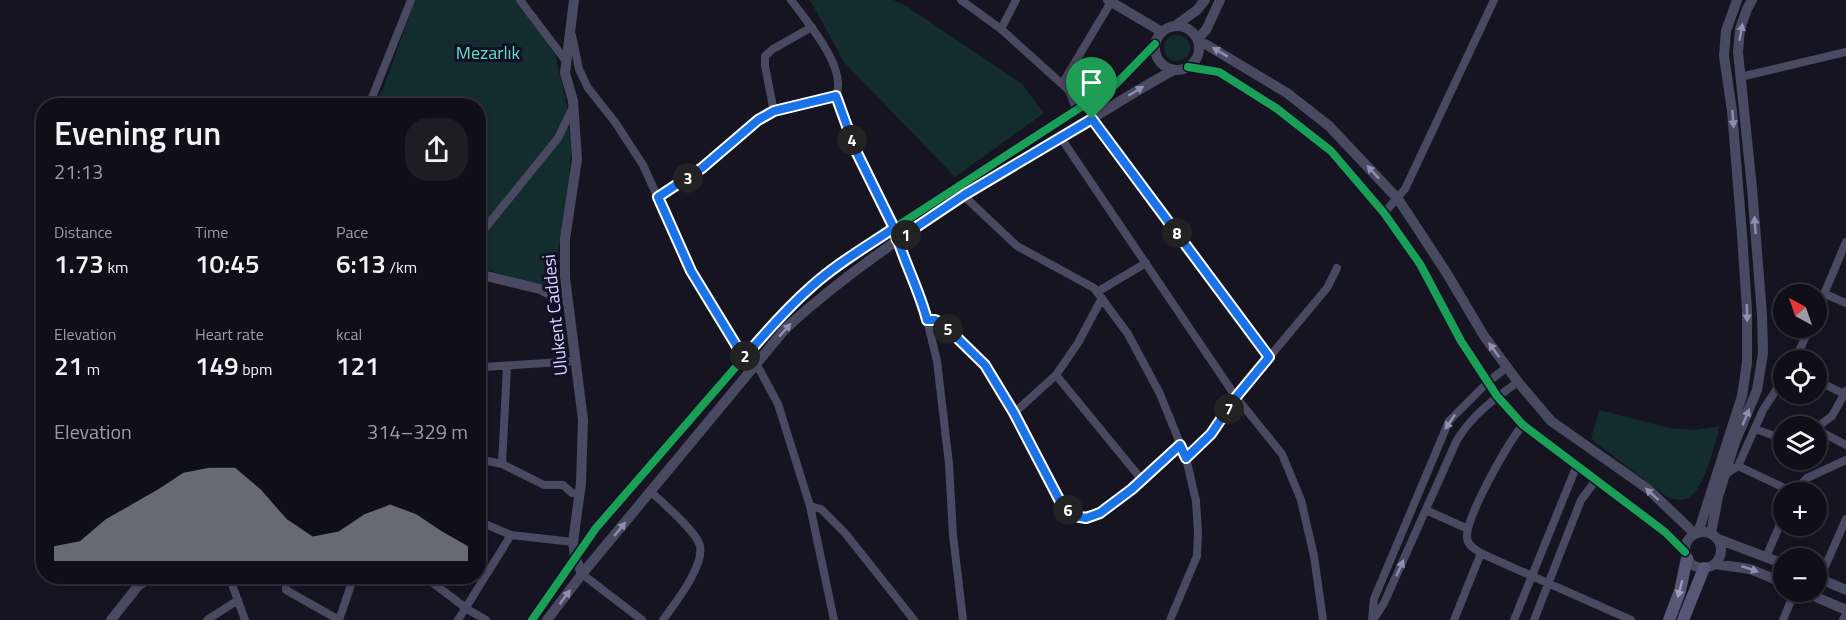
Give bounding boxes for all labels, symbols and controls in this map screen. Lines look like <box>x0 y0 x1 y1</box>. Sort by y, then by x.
one-way arrow <box>1736 22 1745 41</box>
park label: Mezarlık <box>456 39 521 66</box>
one-way arrow <box>1212 47 1228 58</box>
pin <box>1066 57 1117 119</box>
icon: arrive <box>1075 66 1108 99</box>
one-way arrow <box>1128 86 1144 97</box>
text: Evening run <box>54 108 221 158</box>
one-way arrow <box>1728 109 1738 128</box>
button: share <box>405 118 468 181</box>
pin: 4 <box>837 125 867 155</box>
text: 4 <box>848 128 856 152</box>
text: 21:13 <box>54 156 103 187</box>
pin: 3 <box>673 163 703 193</box>
one-way arrow <box>1366 165 1380 179</box>
text: 3 <box>684 166 692 190</box>
one-way arrow <box>1750 216 1759 235</box>
pin: 8 <box>1162 218 1192 248</box>
text: Distance <box>54 220 112 244</box>
text: Time <box>195 220 228 244</box>
text: Pace <box>336 220 368 244</box>
pin: 1 <box>891 220 921 250</box>
text: 8 <box>1173 221 1181 245</box>
text: 1 <box>902 223 910 247</box>
text: 1.73 <box>54 244 104 283</box>
text: 10:45 <box>195 244 259 283</box>
text: 6:13 <box>336 244 386 283</box>
street label: Ulukent Caddesi <box>535 253 574 377</box>
text: km <box>104 255 128 279</box>
text: /km <box>386 255 417 279</box>
north arrow <box>1773 284 1827 338</box>
map controls <box>1773 284 1827 602</box>
one-way arrow <box>1742 304 1752 323</box>
pin: 5 <box>933 314 963 344</box>
text: 5 <box>944 317 952 341</box>
text: Elevation <box>54 322 116 346</box>
text: Heart rate <box>195 322 264 346</box>
text: kcal <box>336 322 362 346</box>
one-way arrow <box>778 323 792 338</box>
pin: 2 <box>730 341 760 371</box>
one-way arrow <box>1489 342 1501 357</box>
text: 2 <box>741 344 749 368</box>
text: 21 <box>54 346 83 385</box>
text: 149 <box>195 346 239 385</box>
text: 121 <box>336 346 380 385</box>
button: locate <box>1773 350 1827 404</box>
text: m <box>83 357 100 381</box>
text: bpm <box>239 357 272 381</box>
pin: 7 <box>1214 394 1244 424</box>
text: 7 <box>1225 397 1233 421</box>
one-way arrow <box>1741 408 1751 426</box>
one-way arrow <box>1445 414 1456 430</box>
text: Elevation <box>54 416 132 447</box>
text: 314–329 m <box>367 416 468 447</box>
button: layers <box>1773 416 1827 470</box>
button: + <box>1773 482 1827 536</box>
one-way arrow <box>1645 487 1660 501</box>
pin: 6 <box>1053 495 1083 525</box>
text: 6 <box>1064 498 1072 522</box>
one-way arrow <box>613 521 625 536</box>
button: − <box>1773 548 1827 602</box>
one-way arrow <box>1395 559 1405 577</box>
one-way arrow <box>1741 565 1759 575</box>
one-way arrow <box>1675 580 1684 598</box>
one-way arrow <box>559 589 571 605</box>

